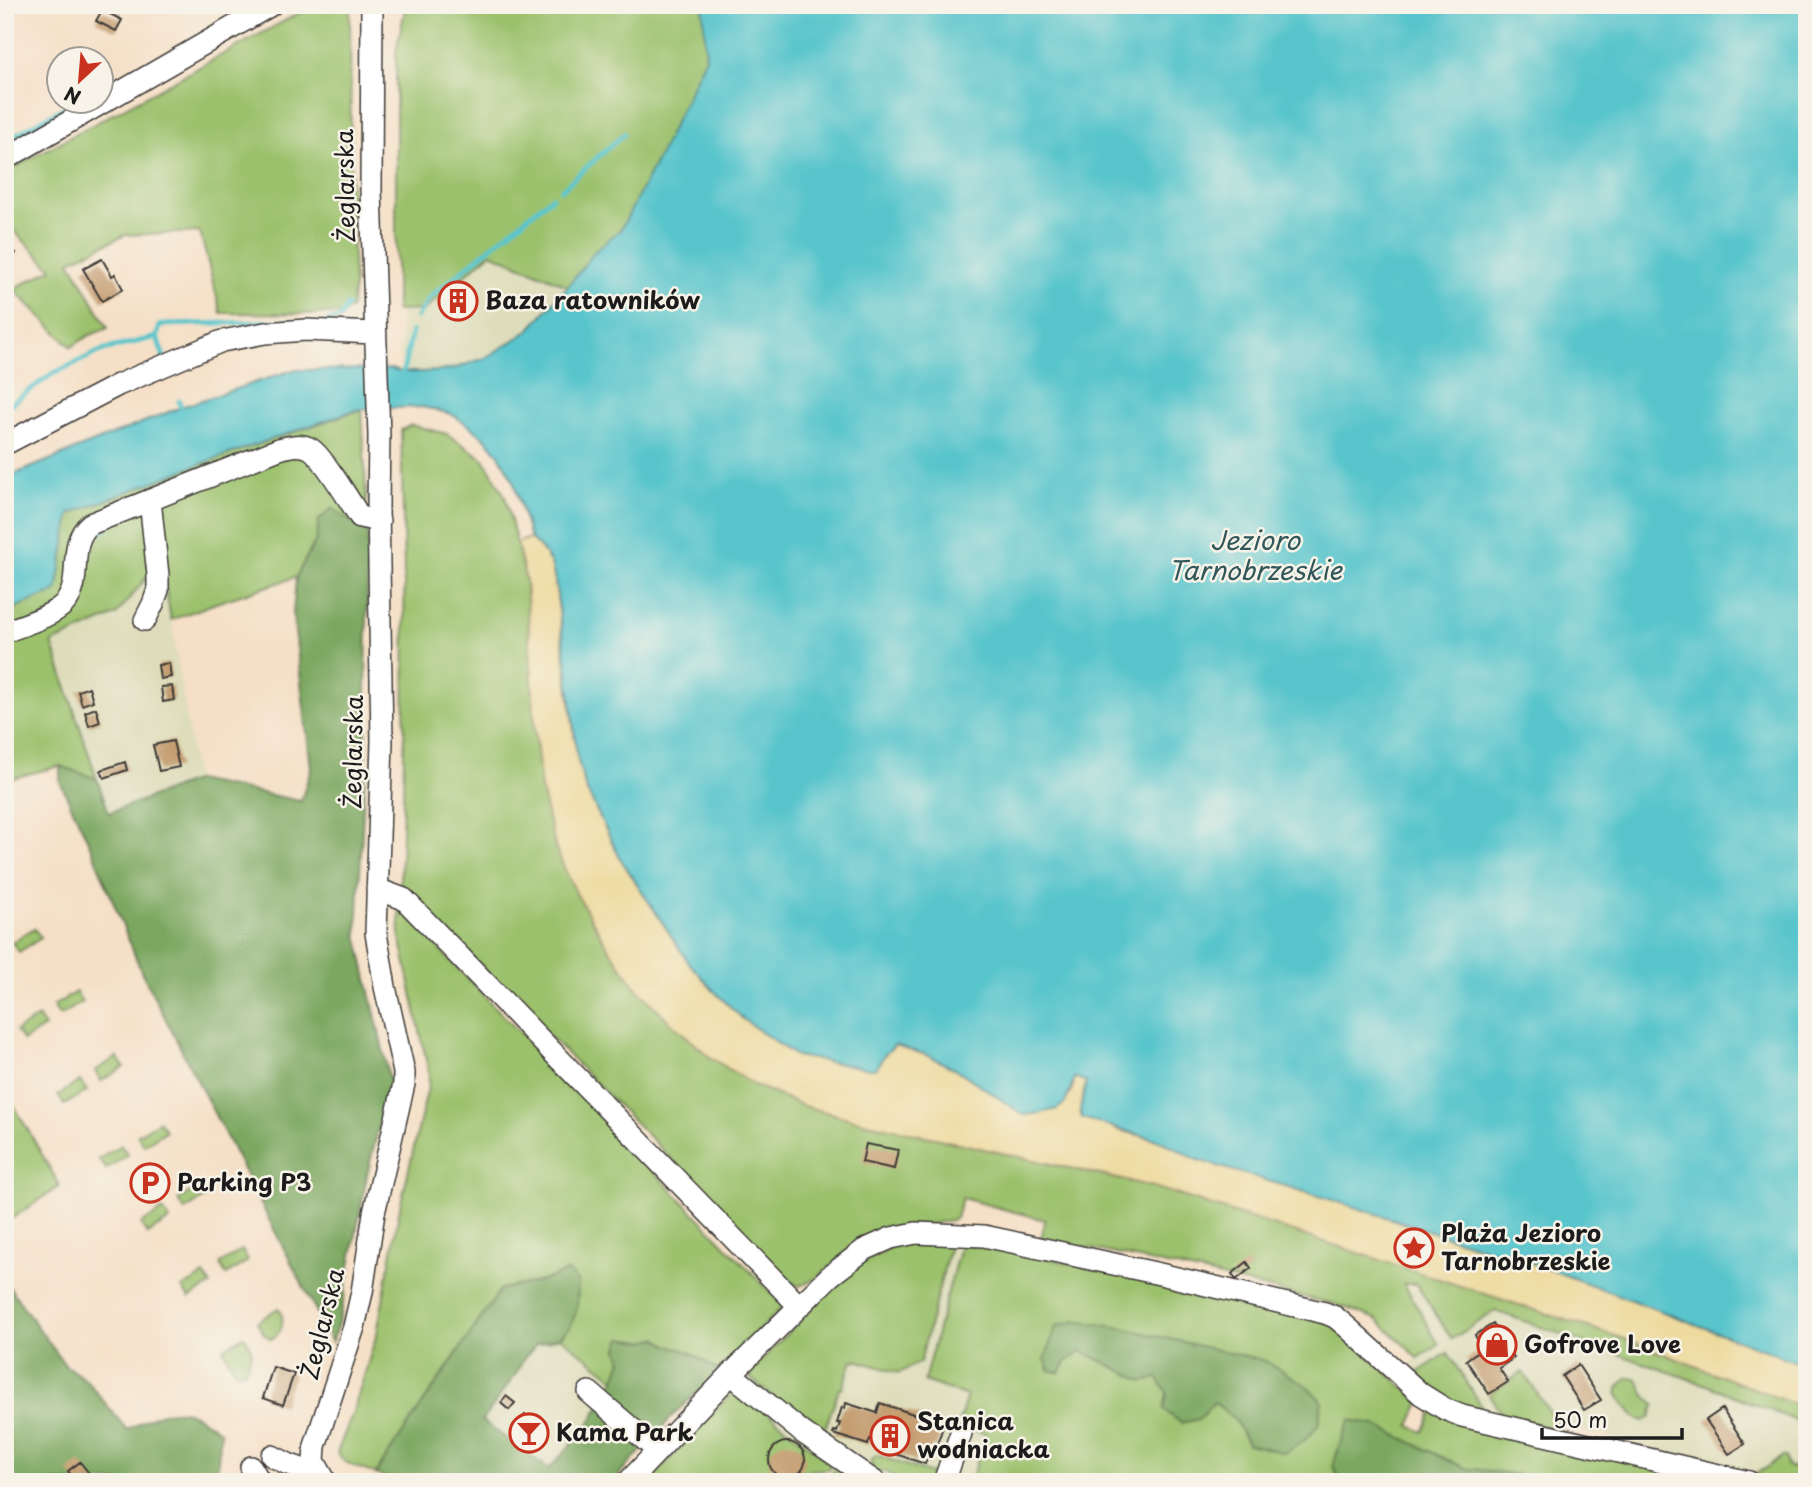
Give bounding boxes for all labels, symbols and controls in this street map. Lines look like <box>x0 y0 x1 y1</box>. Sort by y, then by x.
north arrow <box>46 46 116 116</box>
text: N <box>59 80 85 112</box>
street label: Żeglarska <box>325 129 363 243</box>
building icon: Baza ratowników <box>437 280 479 322</box>
place label: Baza ratowników <box>485 281 700 317</box>
water label: Jezioro Tarnobrzeskie <box>1168 520 1343 589</box>
street label: Żeglarska <box>333 695 371 809</box>
parking icon: Parking P3 <box>129 1162 171 1204</box>
place label: Parking P3 <box>177 1163 311 1199</box>
place label: Plaża Jezioro Tarnobrzeskie <box>1441 1214 1611 1278</box>
place icon: Plaża Jezioro Tarnobrzeskie <box>1393 1227 1435 1269</box>
street label: Żeglarska <box>290 1264 352 1383</box>
shop icon: Gofrove Love <box>1476 1324 1518 1366</box>
place label: Gofrove Love <box>1524 1325 1681 1361</box>
scale bar <box>1542 1396 1682 1440</box>
place label: Stanica wodniacka <box>917 1402 1050 1466</box>
text: 50 m <box>1553 1403 1607 1435</box>
bar icon: Kama Park <box>508 1412 550 1454</box>
place label: Kama Park <box>556 1413 694 1449</box>
building icon: Stanica wodniacka <box>869 1415 911 1457</box>

